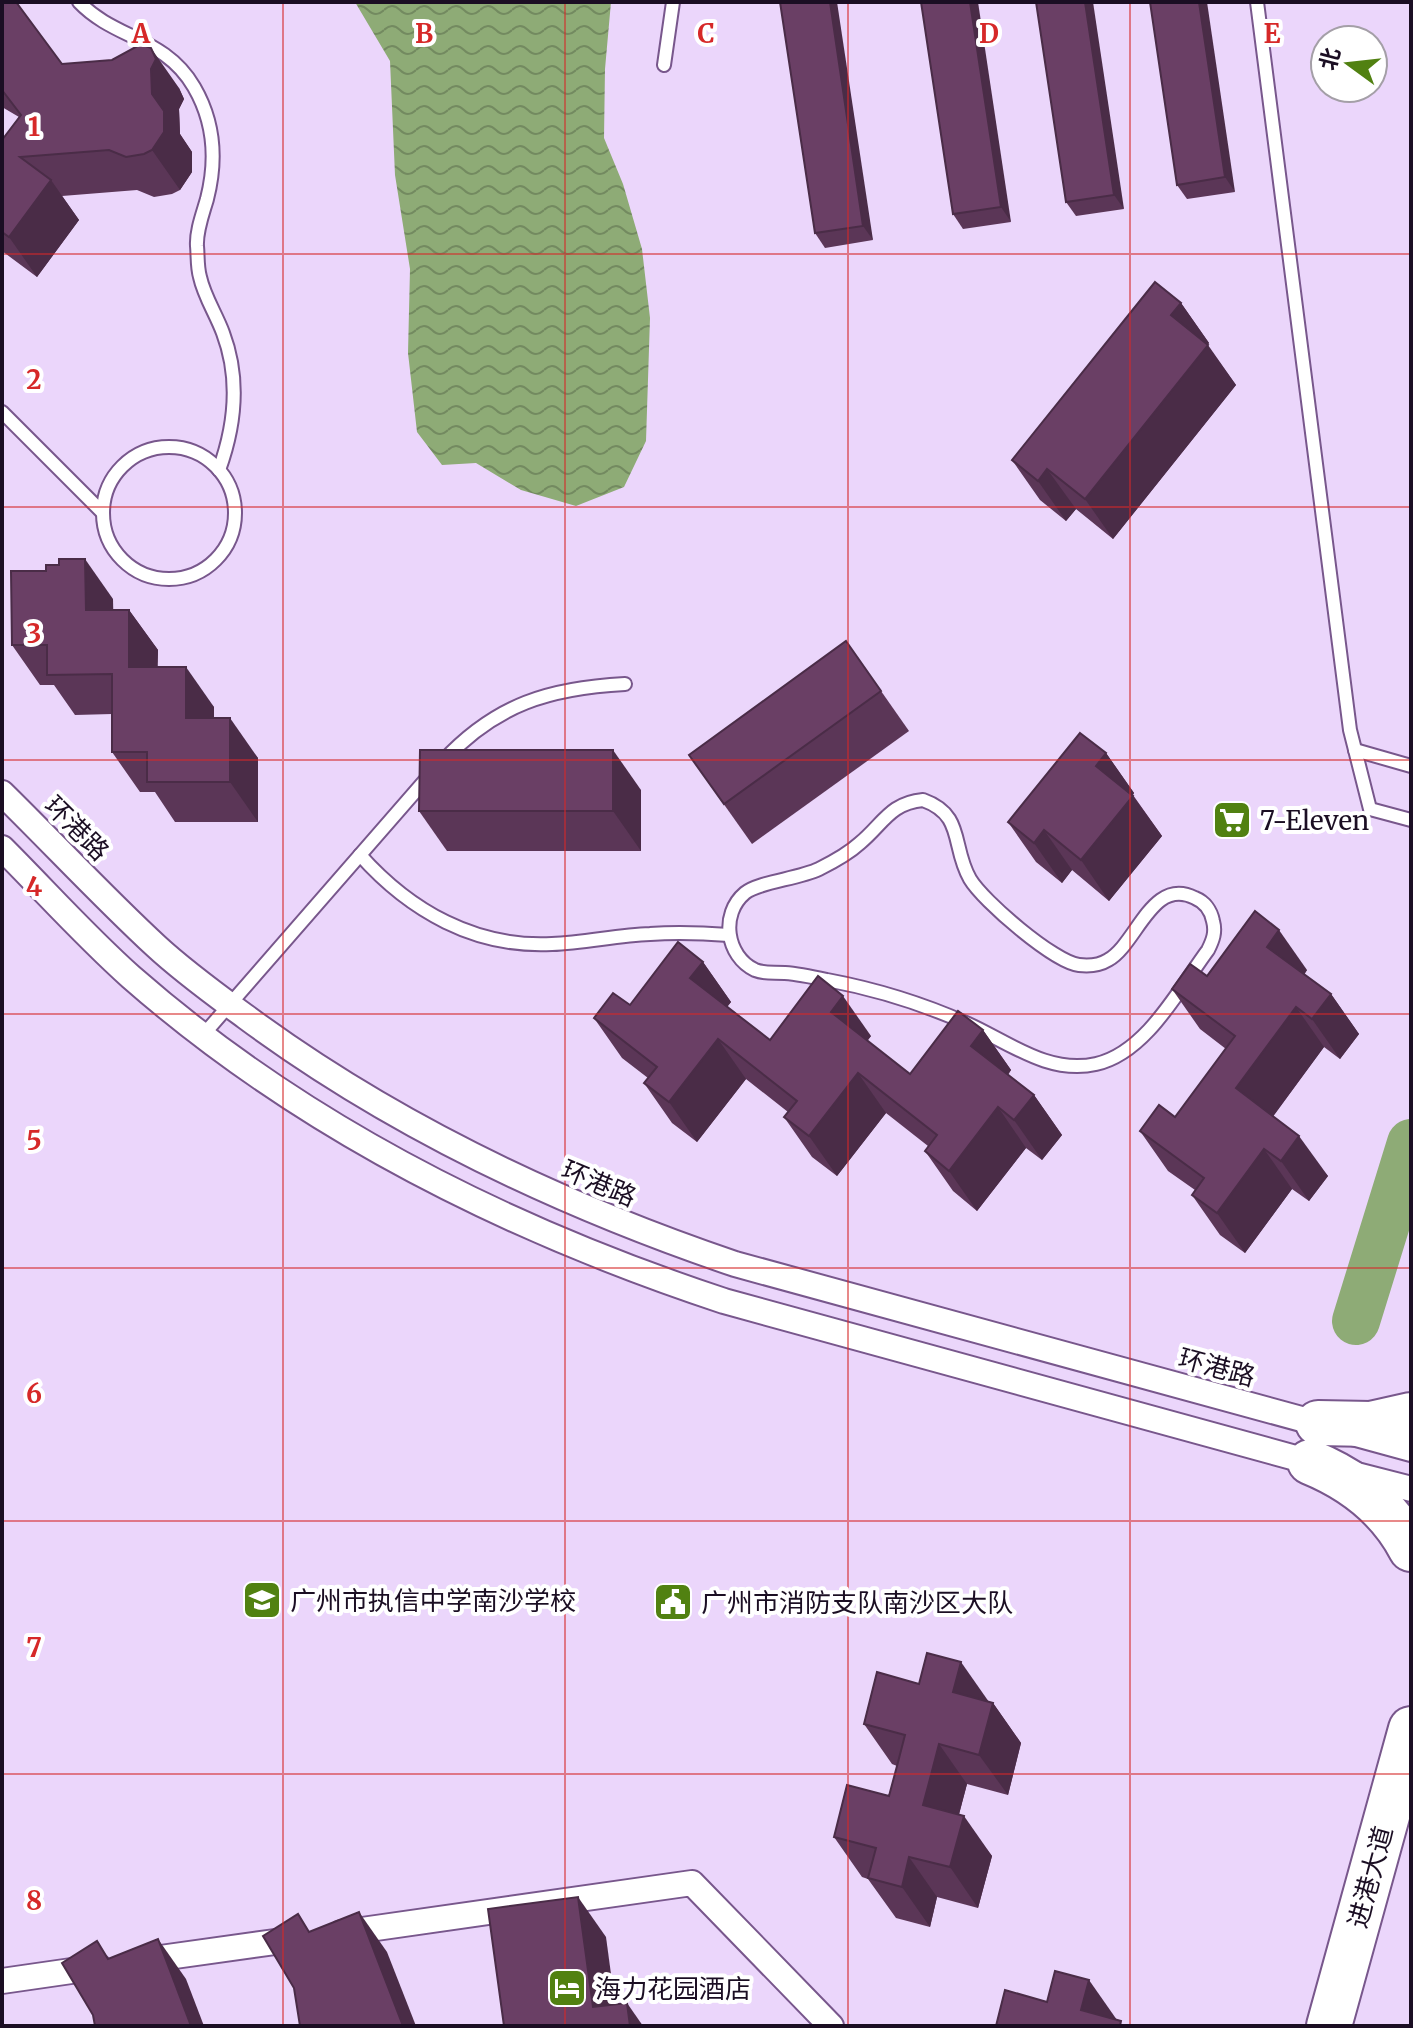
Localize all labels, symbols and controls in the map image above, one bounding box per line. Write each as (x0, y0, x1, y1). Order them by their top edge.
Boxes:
text: A (131, 17, 151, 50)
text: B (415, 17, 433, 50)
text: C (697, 17, 715, 50)
text: D (979, 17, 999, 50)
text: E (1264, 17, 1281, 50)
north arrow (1309, 24, 1389, 104)
text: 北 (1313, 45, 1346, 73)
text: 1 (28, 110, 40, 143)
text: 2 (26, 363, 42, 396)
text: 3 (27, 617, 41, 650)
street label: 环港路 (38, 789, 116, 867)
supermarket icon: 7-Eleven (1211, 799, 1253, 841)
place label: 7-Eleven (1260, 804, 1369, 837)
text: 4 (26, 870, 43, 903)
text: 5 (26, 1124, 42, 1157)
street label: 环港路 (557, 1153, 641, 1213)
street label: 环港路 (1175, 1341, 1259, 1393)
text: 6 (26, 1377, 42, 1410)
school or university icon: 广州市执信中学南沙学校 (241, 1579, 283, 1621)
public building icon: 广州市消防支队南沙区大队 (652, 1581, 694, 1623)
place label: 广州市执信中学南沙学校 (290, 1584, 576, 1617)
place label: 广州市消防支队南沙区大队 (701, 1586, 1013, 1619)
text: 7 (26, 1631, 42, 1664)
street label: 进港大道 (1341, 1822, 1399, 1932)
text: 8 (26, 1884, 42, 1917)
hotel icon: 海力花园酒店 (546, 1967, 588, 2009)
place label: 海力花园酒店 (595, 1972, 751, 2005)

